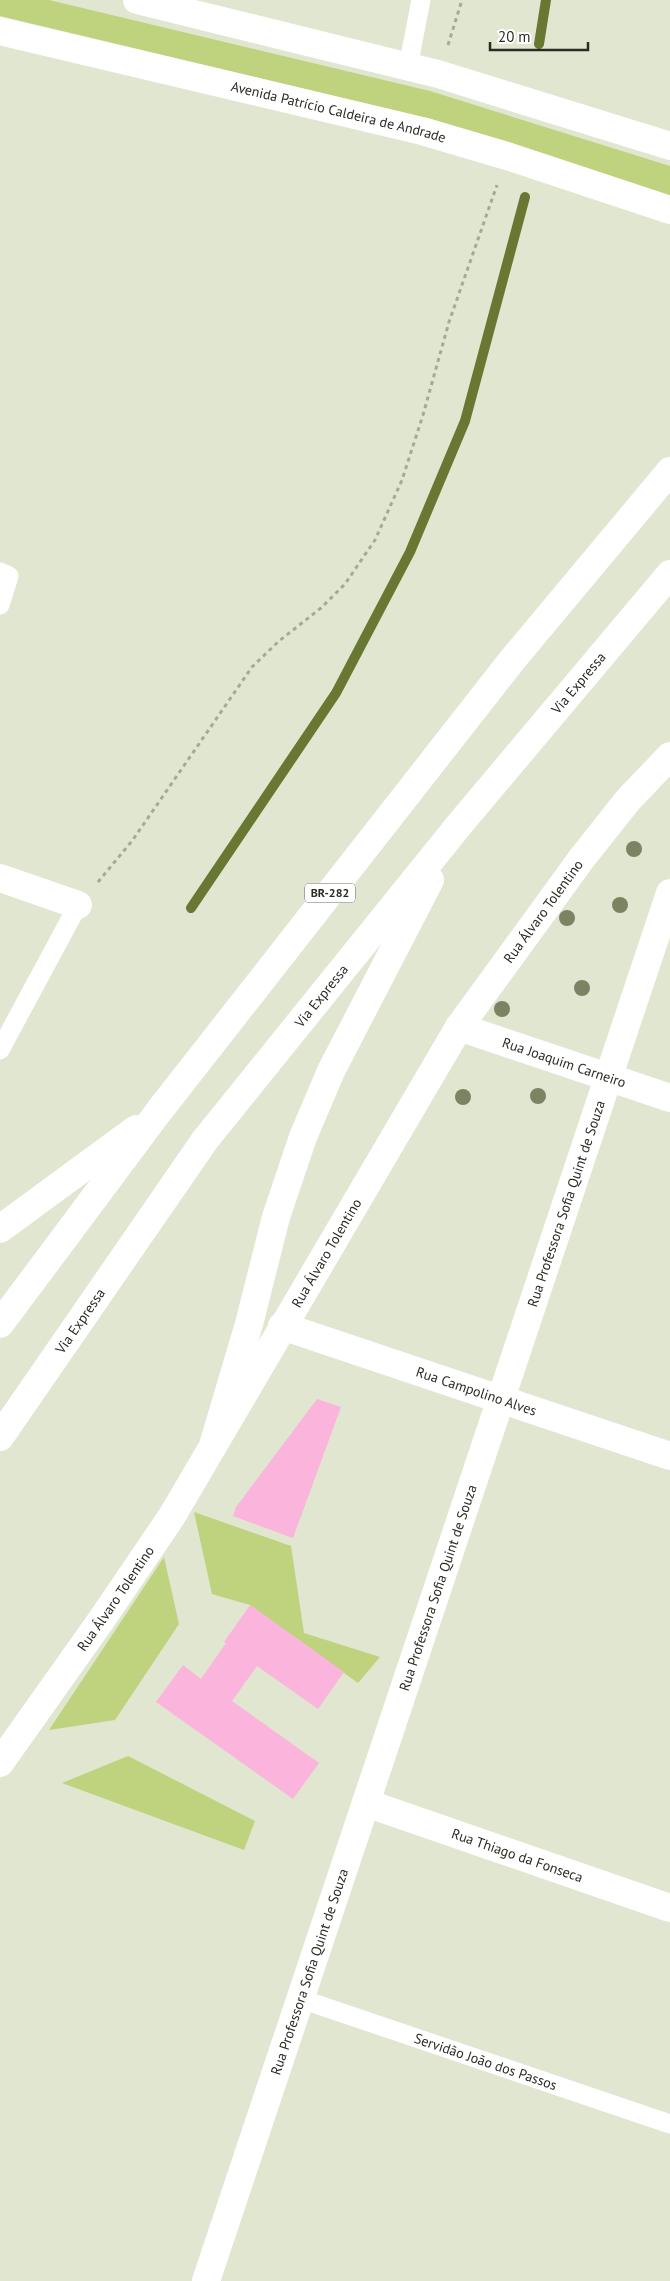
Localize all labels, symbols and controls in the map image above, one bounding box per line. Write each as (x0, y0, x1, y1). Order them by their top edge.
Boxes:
scale bar (490, 20, 588, 52)
text: 20 m (498, 27, 531, 46)
street label: Avenida Patrício Caldeira de Andrade (229, 77, 448, 147)
street label: Via Expressa (547, 648, 610, 718)
street label: Rua Álvaro Tolentino (499, 856, 587, 967)
road number: BR-282 (305, 884, 355, 902)
street label: Via Expressa (290, 961, 352, 1032)
street label: Rua Joaquim Carneiro (500, 1033, 628, 1092)
street label: Rua Professora Sofia Quint de Souza (523, 1098, 609, 1309)
street label: Rua Álvaro Tolentino (287, 1195, 365, 1311)
street label: Via Expressa (51, 1285, 109, 1358)
street label: Rua Campolino Alves (414, 1363, 539, 1420)
street label: Rua Professora Sofia Quint de Souza (395, 1482, 481, 1693)
street label: Rua Álvaro Tolentino (73, 1542, 158, 1655)
street label: Rua Thiago da Fonseca (449, 1824, 585, 1886)
street label: Rua Professora Sofia Quint de Souza (266, 1866, 352, 2077)
street label: Servidão João dos Passos (412, 2029, 560, 2094)

